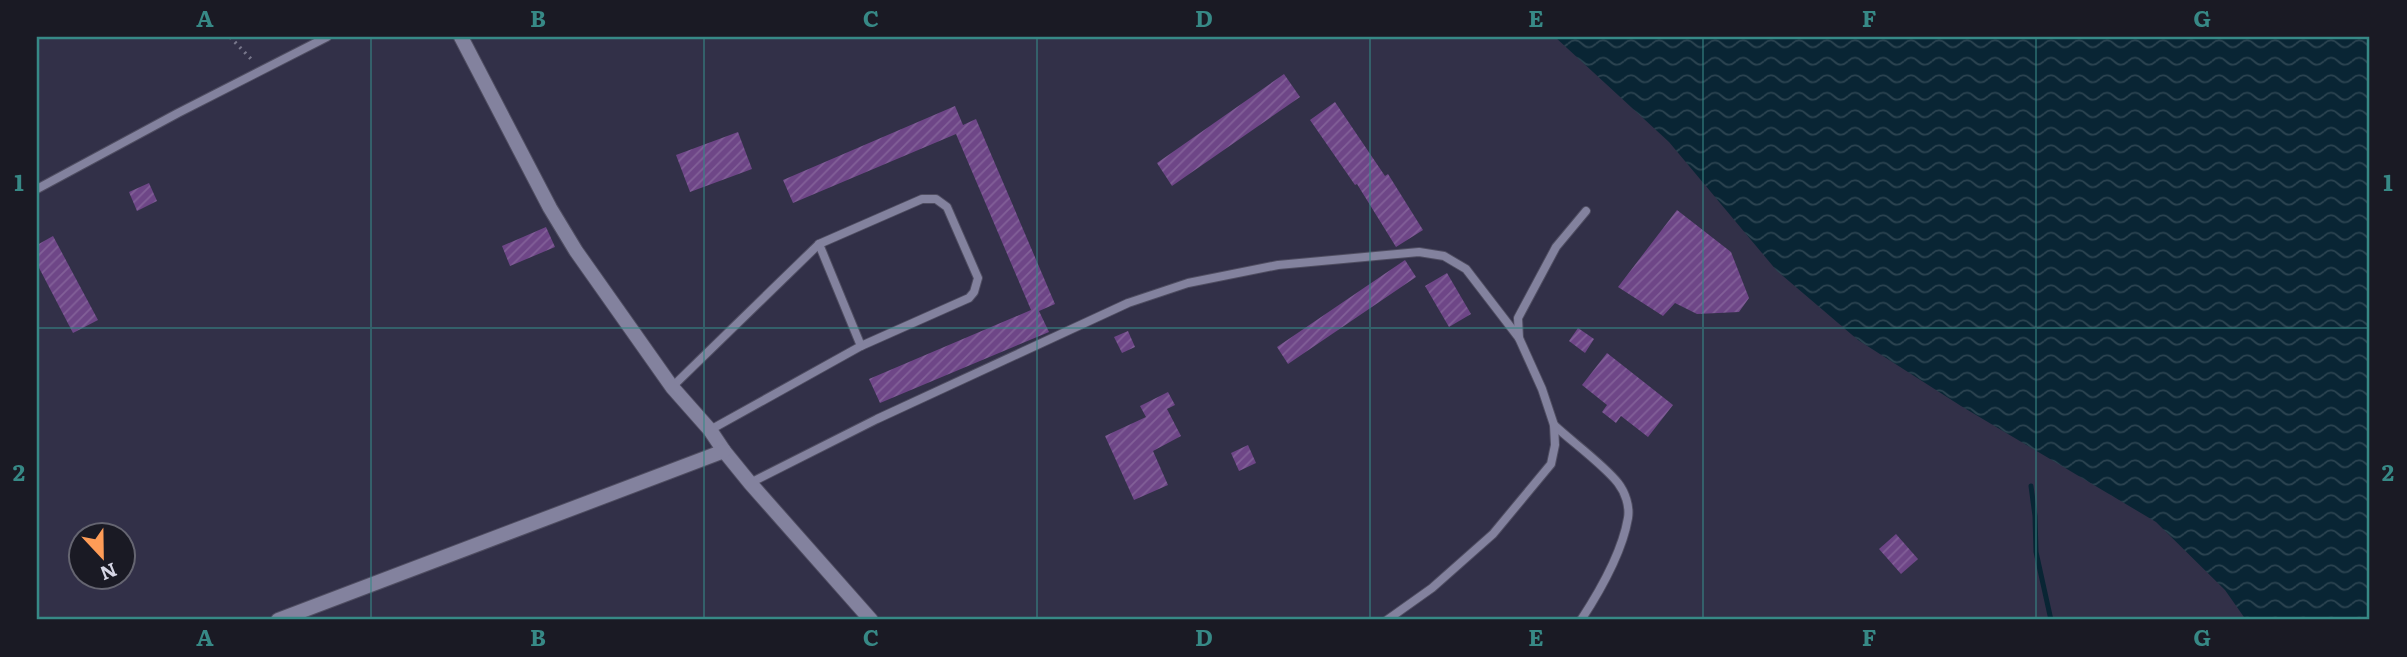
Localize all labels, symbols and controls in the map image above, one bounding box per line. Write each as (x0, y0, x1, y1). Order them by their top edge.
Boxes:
text: A (196, 0, 214, 34)
text: B (530, 0, 546, 34)
text: C (863, 0, 879, 34)
text: D (1195, 0, 1213, 34)
text: E (1528, 0, 1544, 34)
text: F (1862, 0, 1877, 34)
text: G (2193, 0, 2211, 34)
text: 1 (14, 164, 24, 198)
text: 1 (2383, 164, 2393, 198)
text: 2 (13, 454, 25, 488)
text: 2 (2382, 454, 2394, 488)
north arrow (66, 520, 136, 590)
text: N (96, 557, 121, 589)
text: A (196, 619, 214, 653)
text: B (530, 619, 546, 653)
text: C (863, 619, 879, 653)
text: D (1195, 619, 1213, 653)
text: E (1528, 619, 1544, 653)
text: F (1862, 619, 1877, 653)
text: G (2193, 619, 2211, 653)

